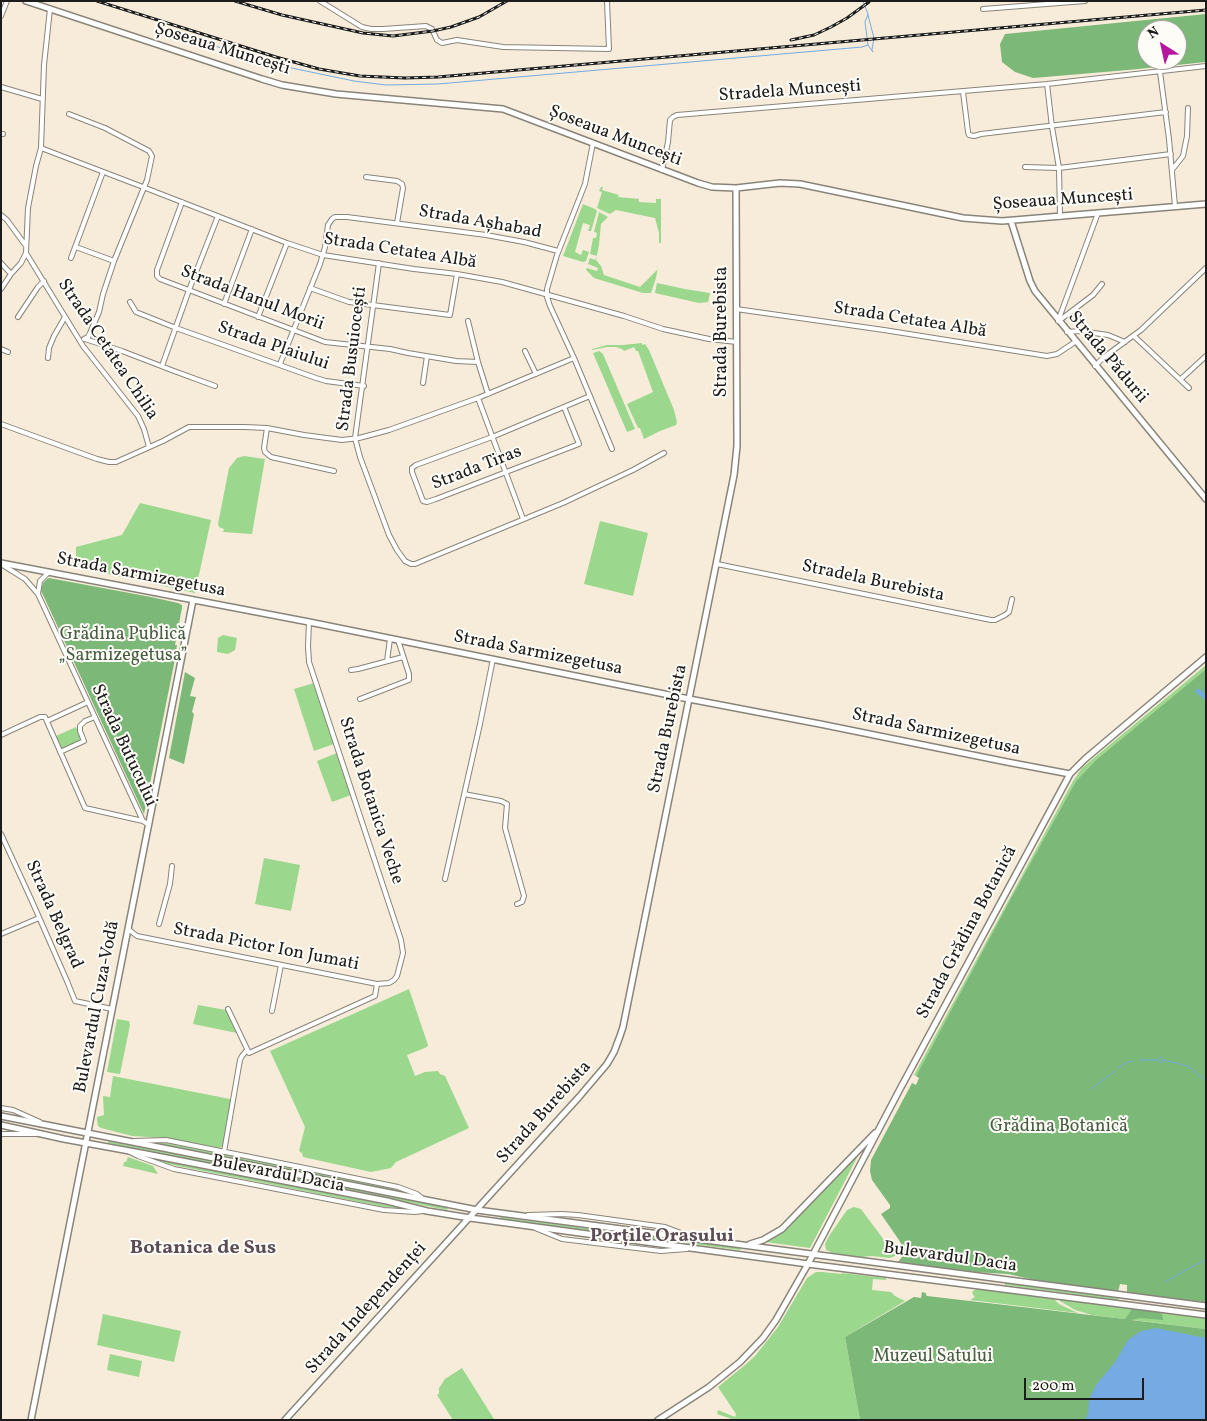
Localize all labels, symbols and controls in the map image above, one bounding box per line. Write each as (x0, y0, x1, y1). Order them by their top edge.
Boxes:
street label: Șoseaua Muncești (152, 19, 292, 81)
north arrow (1137, 20, 1187, 70)
text: N (1144, 22, 1163, 44)
street label: Stradela Muncești (718, 76, 862, 108)
street label: Șoseaua Muncești (545, 102, 685, 172)
street label: Șoseaua Muncești (992, 185, 1134, 217)
street label: Strada Așhabad (417, 202, 543, 244)
street label: Strada Cetatea Albă (322, 229, 478, 275)
street label: Strada Hanul Morii (177, 262, 327, 336)
street label: Strada Burebista (712, 266, 734, 398)
street label: Strada Cetatea Chilia (52, 275, 162, 425)
street label: Strada Busuiocești (333, 285, 373, 433)
street label: Strada Cetatea Albă (832, 298, 988, 344)
street label: Strada Pădurii (1062, 308, 1152, 408)
street label: Strada Plaiului (214, 318, 332, 376)
street label: Strada Tiras (429, 442, 525, 496)
street label: Strada Sarmizegetusa (55, 549, 227, 603)
street label: Stradela Burebista (800, 556, 946, 608)
park label: Grădina Publică „Sarmizegetusa” (59, 625, 187, 668)
street label: Strada Sarmizegetusa (452, 627, 624, 681)
street label: Strada Burebista (645, 663, 693, 795)
street label: Strada Butucului (85, 681, 161, 811)
street label: Strada Sarmizegetusa (850, 705, 1022, 761)
street label: Strada Botanica Veche (333, 715, 407, 887)
street label: Strada Grădina Botanică (913, 843, 1023, 1023)
street label: Strada Belgrad (19, 857, 87, 973)
street label: Bulevardul Cuza-Vodă (71, 919, 125, 1095)
street label: Strada Pictor Ion Jumati (171, 919, 361, 977)
street label: Strada Burebista (493, 1057, 597, 1169)
park label: Grădina Botanică (990, 1117, 1128, 1139)
street label: Bulevardul Dacia (210, 1152, 346, 1198)
district label: Porțile Orașului (590, 1227, 734, 1249)
district label: Botanica de Sus (130, 1237, 276, 1261)
street label: Strada Independenței (302, 1238, 432, 1380)
street label: Bulevardul Dacia (882, 1238, 1018, 1278)
park label: Muzeul Satului (873, 1347, 993, 1369)
scale bar (1027, 1368, 1147, 1400)
text: 200 m (1032, 1376, 1075, 1397)

